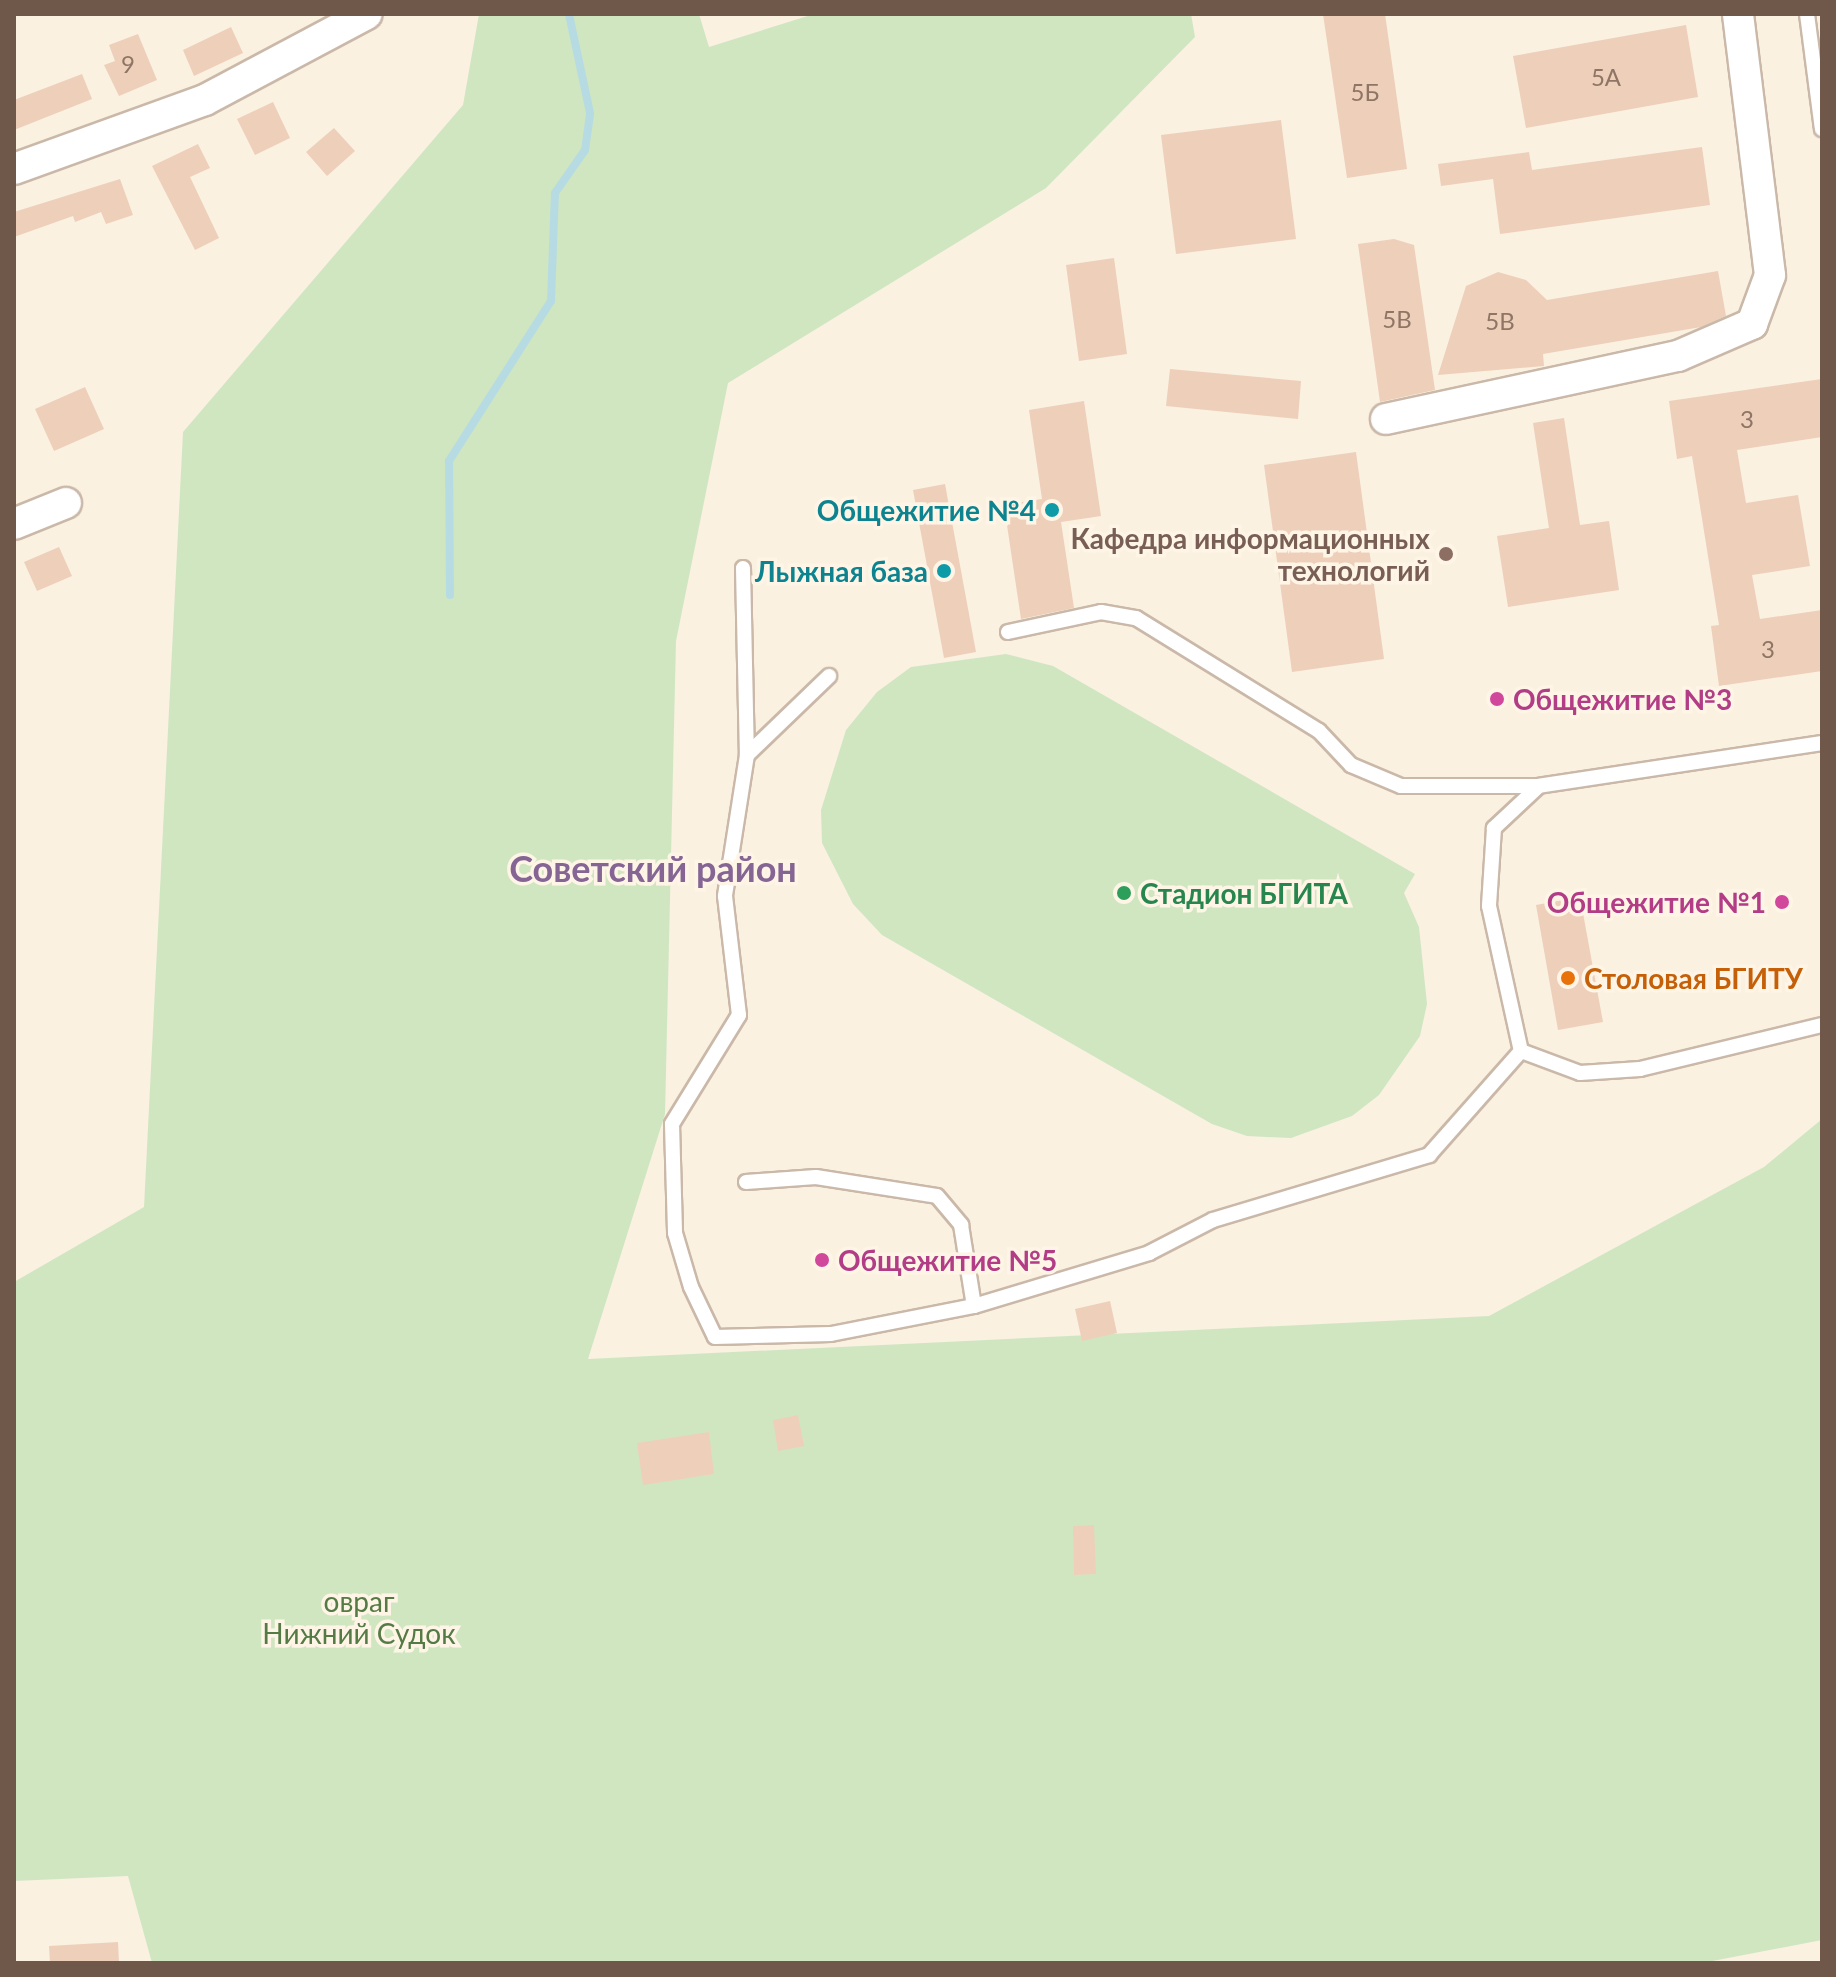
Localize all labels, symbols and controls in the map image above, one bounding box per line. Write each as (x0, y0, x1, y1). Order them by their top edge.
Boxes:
house number: 9 (121, 50, 135, 78)
house number: 5А (1591, 63, 1621, 91)
house number: 5Б (1351, 78, 1379, 106)
house number: 5В (1382, 305, 1412, 333)
house number: 5В (1485, 307, 1515, 335)
house number: 3 (1740, 405, 1754, 433)
place label: Общежитие №4 (817, 493, 1036, 527)
marker: Общежитие №4 (1043, 501, 1061, 519)
place label: Кафедра информационных технологий (1071, 521, 1430, 587)
marker: Кафедра информационных технологий (1437, 545, 1455, 563)
place label: Лыжная база (755, 554, 928, 588)
marker: Лыжная база (935, 562, 953, 580)
house number: 3 (1761, 635, 1775, 663)
place label: Общежитие №3 (1513, 682, 1732, 716)
marker: Общежитие №3 (1488, 690, 1506, 708)
district label: Советский район (509, 847, 797, 891)
place label: Стадион БГИТА (1140, 876, 1348, 910)
marker: Стадион БГИТА (1115, 884, 1133, 902)
place label: Общежитие №1 (1547, 885, 1766, 919)
marker: Общежитие №1 (1773, 893, 1791, 911)
place label: Столовая БГИТУ (1584, 961, 1803, 995)
marker: Столовая БГИТУ (1559, 969, 1577, 987)
place label: Общежитие №5 (838, 1243, 1057, 1277)
marker: Общежитие №5 (813, 1251, 831, 1269)
park label: овраг Нижний Судок (262, 1584, 456, 1650)

